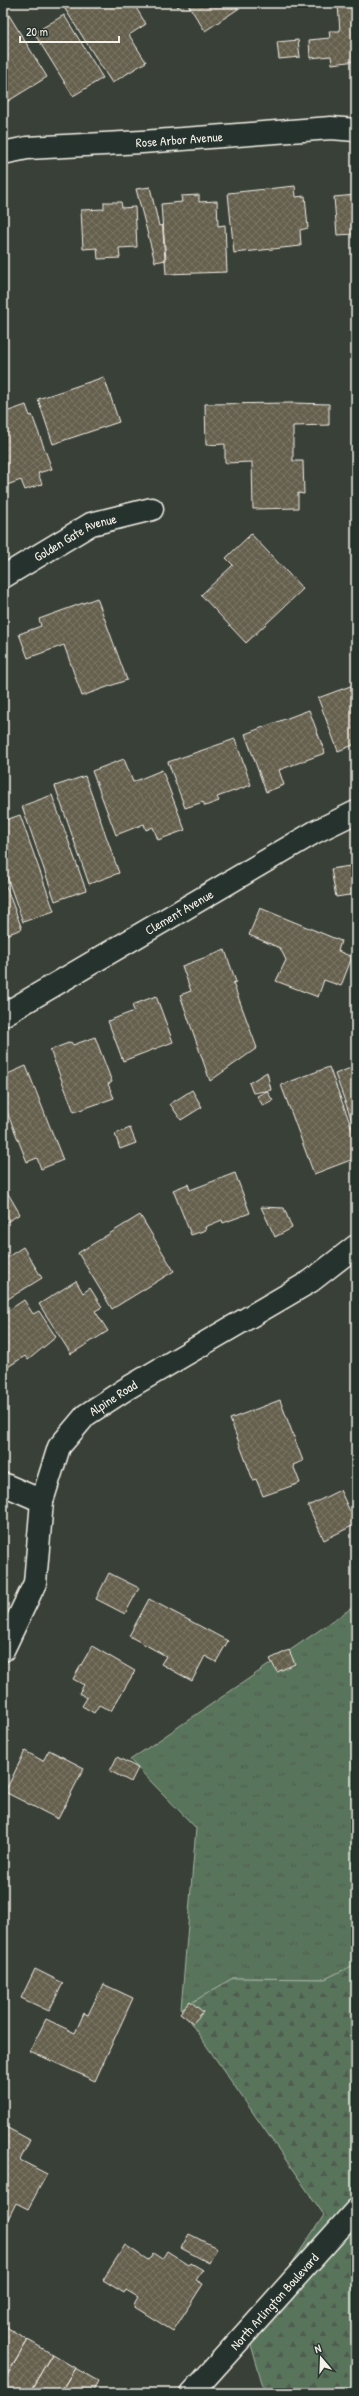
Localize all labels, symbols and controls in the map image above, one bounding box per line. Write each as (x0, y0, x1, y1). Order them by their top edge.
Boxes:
scale bar (20, 18, 119, 44)
text: 20 m (26, 23, 48, 40)
street label: Rose Arbor Avenue (135, 127, 223, 151)
street label: Golden Gate Avenue (30, 509, 118, 565)
street label: Clement Avenue (142, 885, 216, 939)
street label: Alpine Road (85, 1376, 140, 1420)
street label: North Arlington Boulevard (227, 2251, 321, 2353)
north arrow (301, 2338, 341, 2378)

